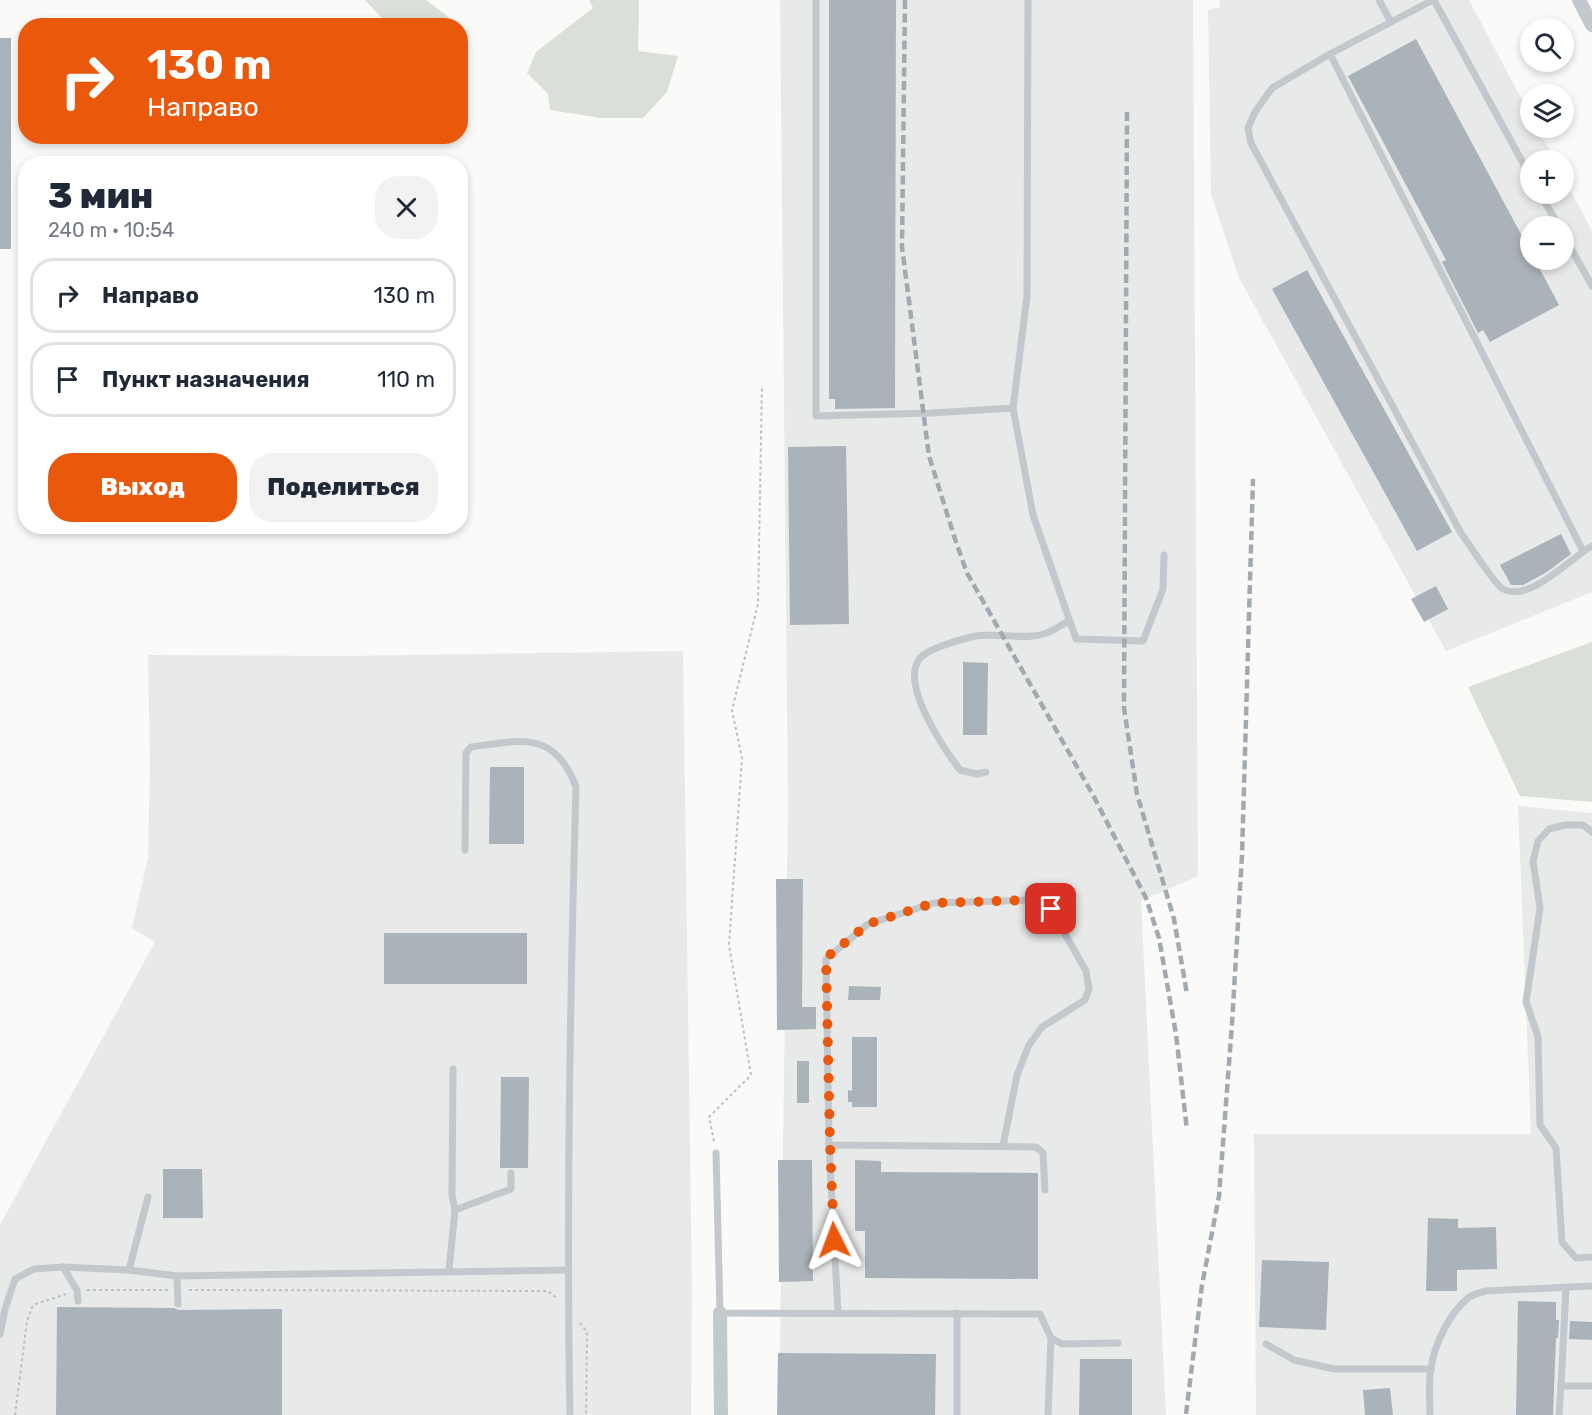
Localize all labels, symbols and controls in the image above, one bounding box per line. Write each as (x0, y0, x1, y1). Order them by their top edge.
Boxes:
map controls (1520, 18, 1574, 270)
button: search (1520, 18, 1574, 72)
text: 130 m (147, 40, 272, 90)
icon: right (48, 42, 126, 120)
button: layers (1520, 84, 1574, 138)
text: Направо (147, 91, 259, 123)
button: + (1520, 150, 1574, 204)
text: 3 мин (48, 174, 153, 217)
button: close (375, 176, 438, 239)
button: − (1520, 216, 1574, 270)
text: 240 m · 10:54 (48, 218, 174, 242)
icon: right (51, 279, 84, 312)
text: Направо (102, 282, 199, 309)
text: 130 m (373, 282, 435, 309)
icon: arrive (51, 363, 84, 396)
text: Пункт назначения (102, 366, 310, 393)
text: 110 m (377, 366, 435, 393)
button: Выход (48, 453, 237, 522)
button: Поделиться (249, 453, 438, 522)
pin (1025, 883, 1076, 934)
icon: arrive (1034, 892, 1067, 925)
position arrow (802, 1208, 866, 1272)

